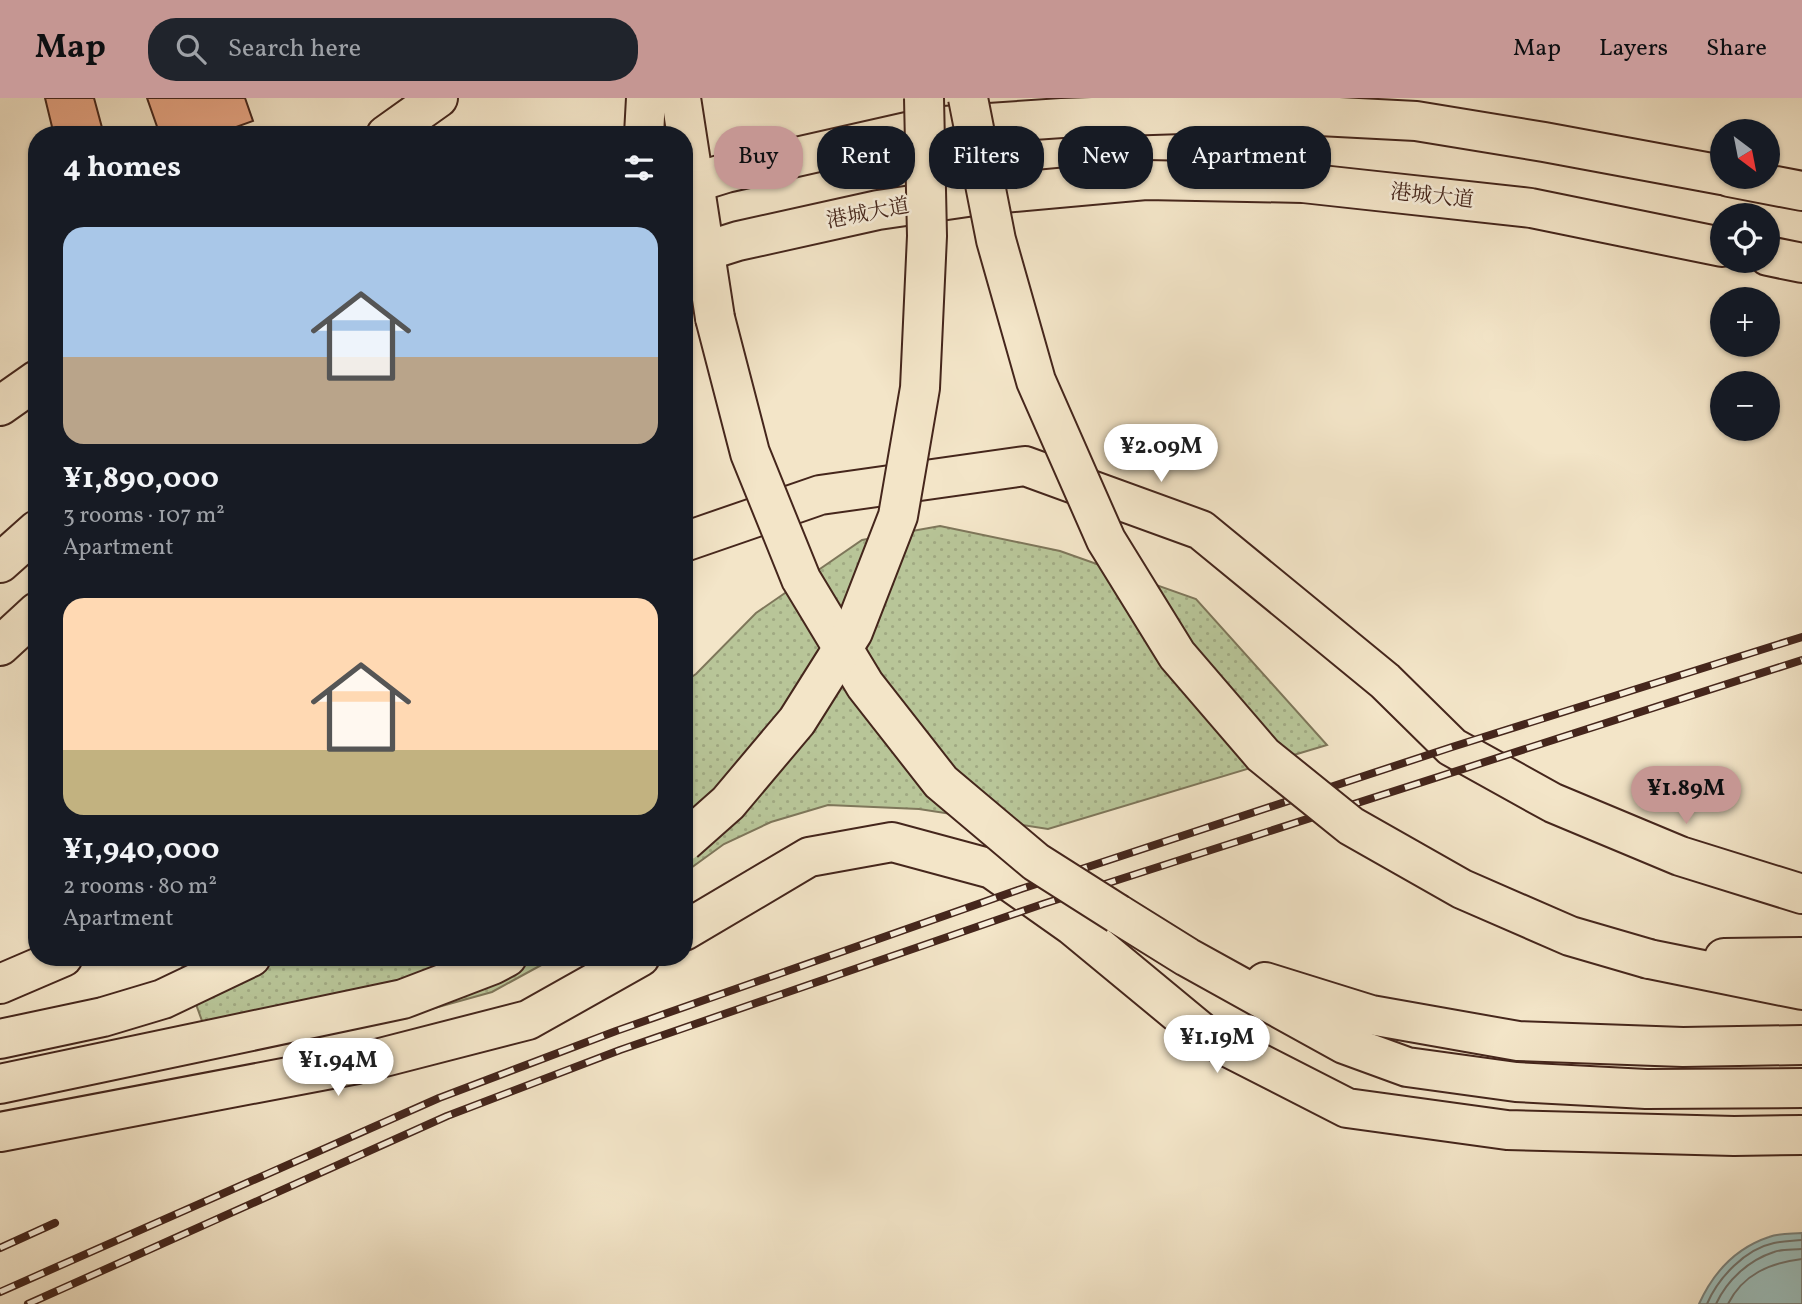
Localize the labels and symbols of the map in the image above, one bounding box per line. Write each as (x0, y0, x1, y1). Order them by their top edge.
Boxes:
north arrow (1710, 119, 1780, 189)
street label: 港城大道 (1389, 178, 1475, 216)
street label: 港城大道 (824, 192, 912, 236)
pin: ¥2.09M (1104, 424, 1218, 484)
pin: ¥1.89M (1629, 766, 1743, 826)
pin: ¥1.19M (1160, 1016, 1274, 1075)
pin: ¥1.94M (281, 1038, 395, 1098)

